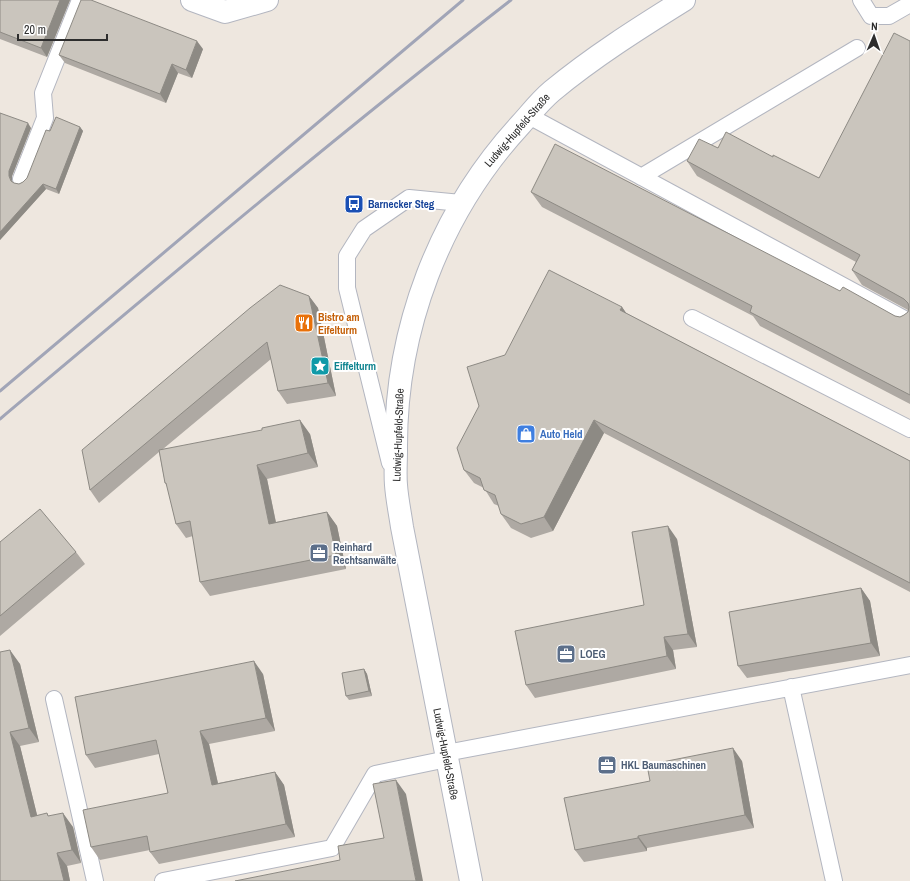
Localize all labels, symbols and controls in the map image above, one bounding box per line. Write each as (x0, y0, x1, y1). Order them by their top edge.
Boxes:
scale bar (18, 16, 107, 42)
north arrow (854, 16, 894, 56)
text: N (871, 19, 878, 33)
text: 20 m (24, 22, 46, 38)
street label: Ludwig-Hupfeld-Straße (481, 90, 553, 170)
bus stop icon: Barnecker Steg (343, 193, 365, 215)
place label: Barnecker Steg (368, 197, 435, 211)
place label: Bistro am Eifelturm (318, 310, 360, 337)
restaurant icon: Bistro am Eifelturm (293, 312, 315, 334)
place icon: Eiffelturm (309, 355, 331, 377)
place label: Eiffelturm (334, 359, 376, 373)
street label: Ludwig-Hupfeld-Straße (389, 388, 407, 482)
shop icon: Auto Held (515, 423, 537, 445)
place label: Auto Held (540, 427, 583, 441)
place label: Reinhard Rechtsanwälte (333, 540, 396, 567)
office icon: Reinhard Rechtsanwälte (308, 542, 330, 564)
office icon: LOEG (555, 643, 577, 665)
place label: LOEG (580, 647, 606, 661)
street label: Ludwig-Hupfeld-Straße (430, 707, 462, 801)
office icon: HKL Baumaschinen (596, 754, 618, 776)
place label: HKL Baumaschinen (621, 758, 706, 772)

